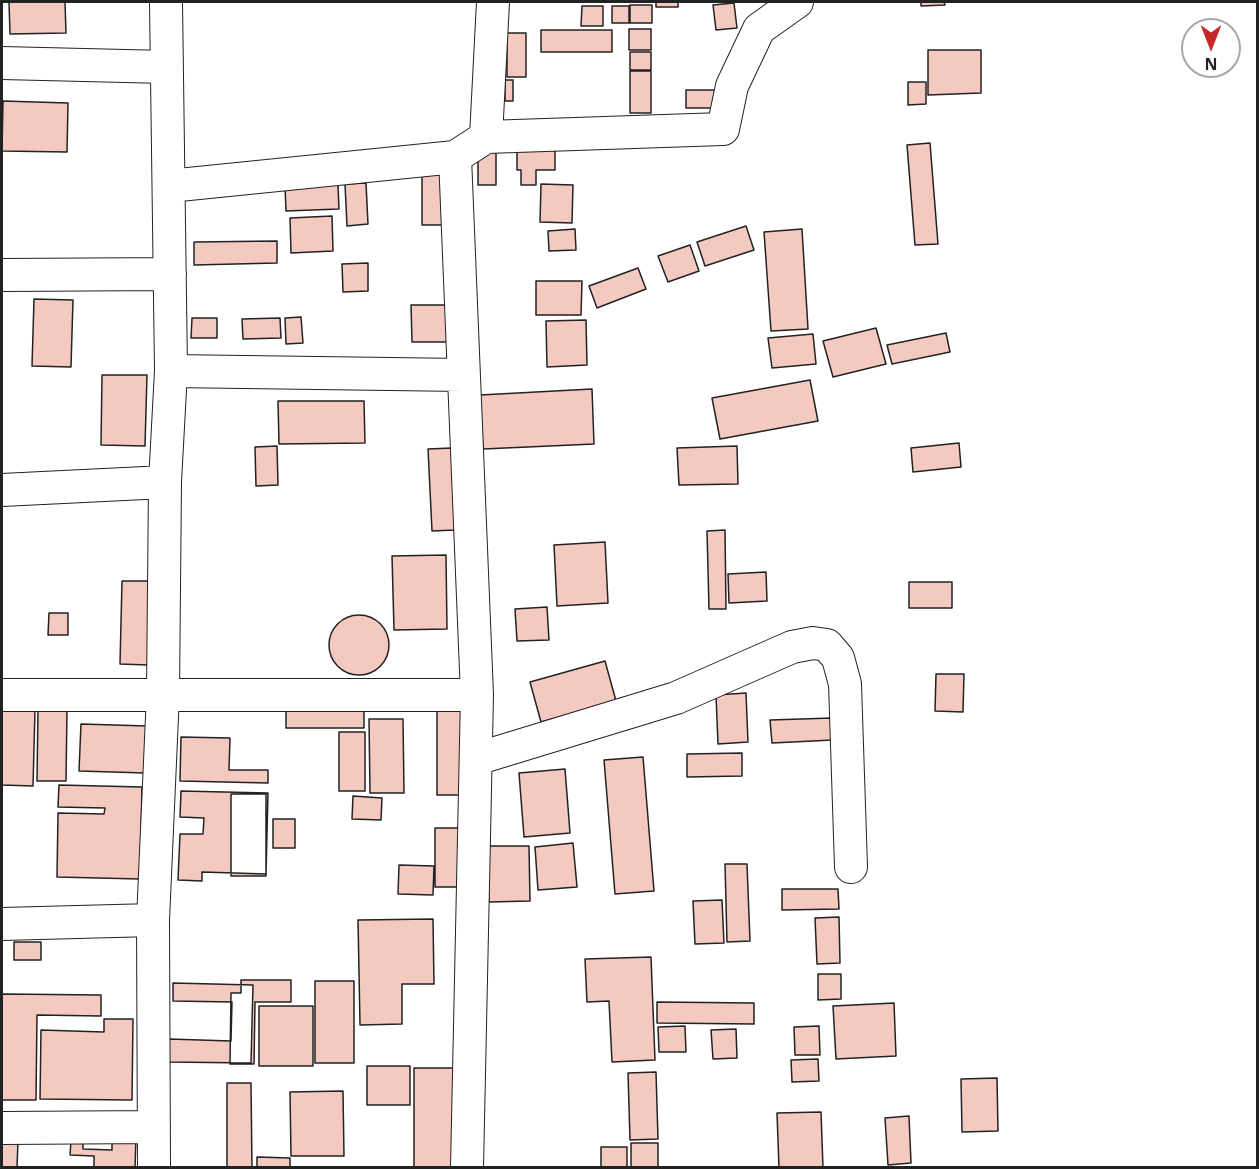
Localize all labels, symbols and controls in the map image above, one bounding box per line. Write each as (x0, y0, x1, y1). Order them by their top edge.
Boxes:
north arrow (1181, 18, 1241, 78)
text: N (1205, 53, 1218, 75)

